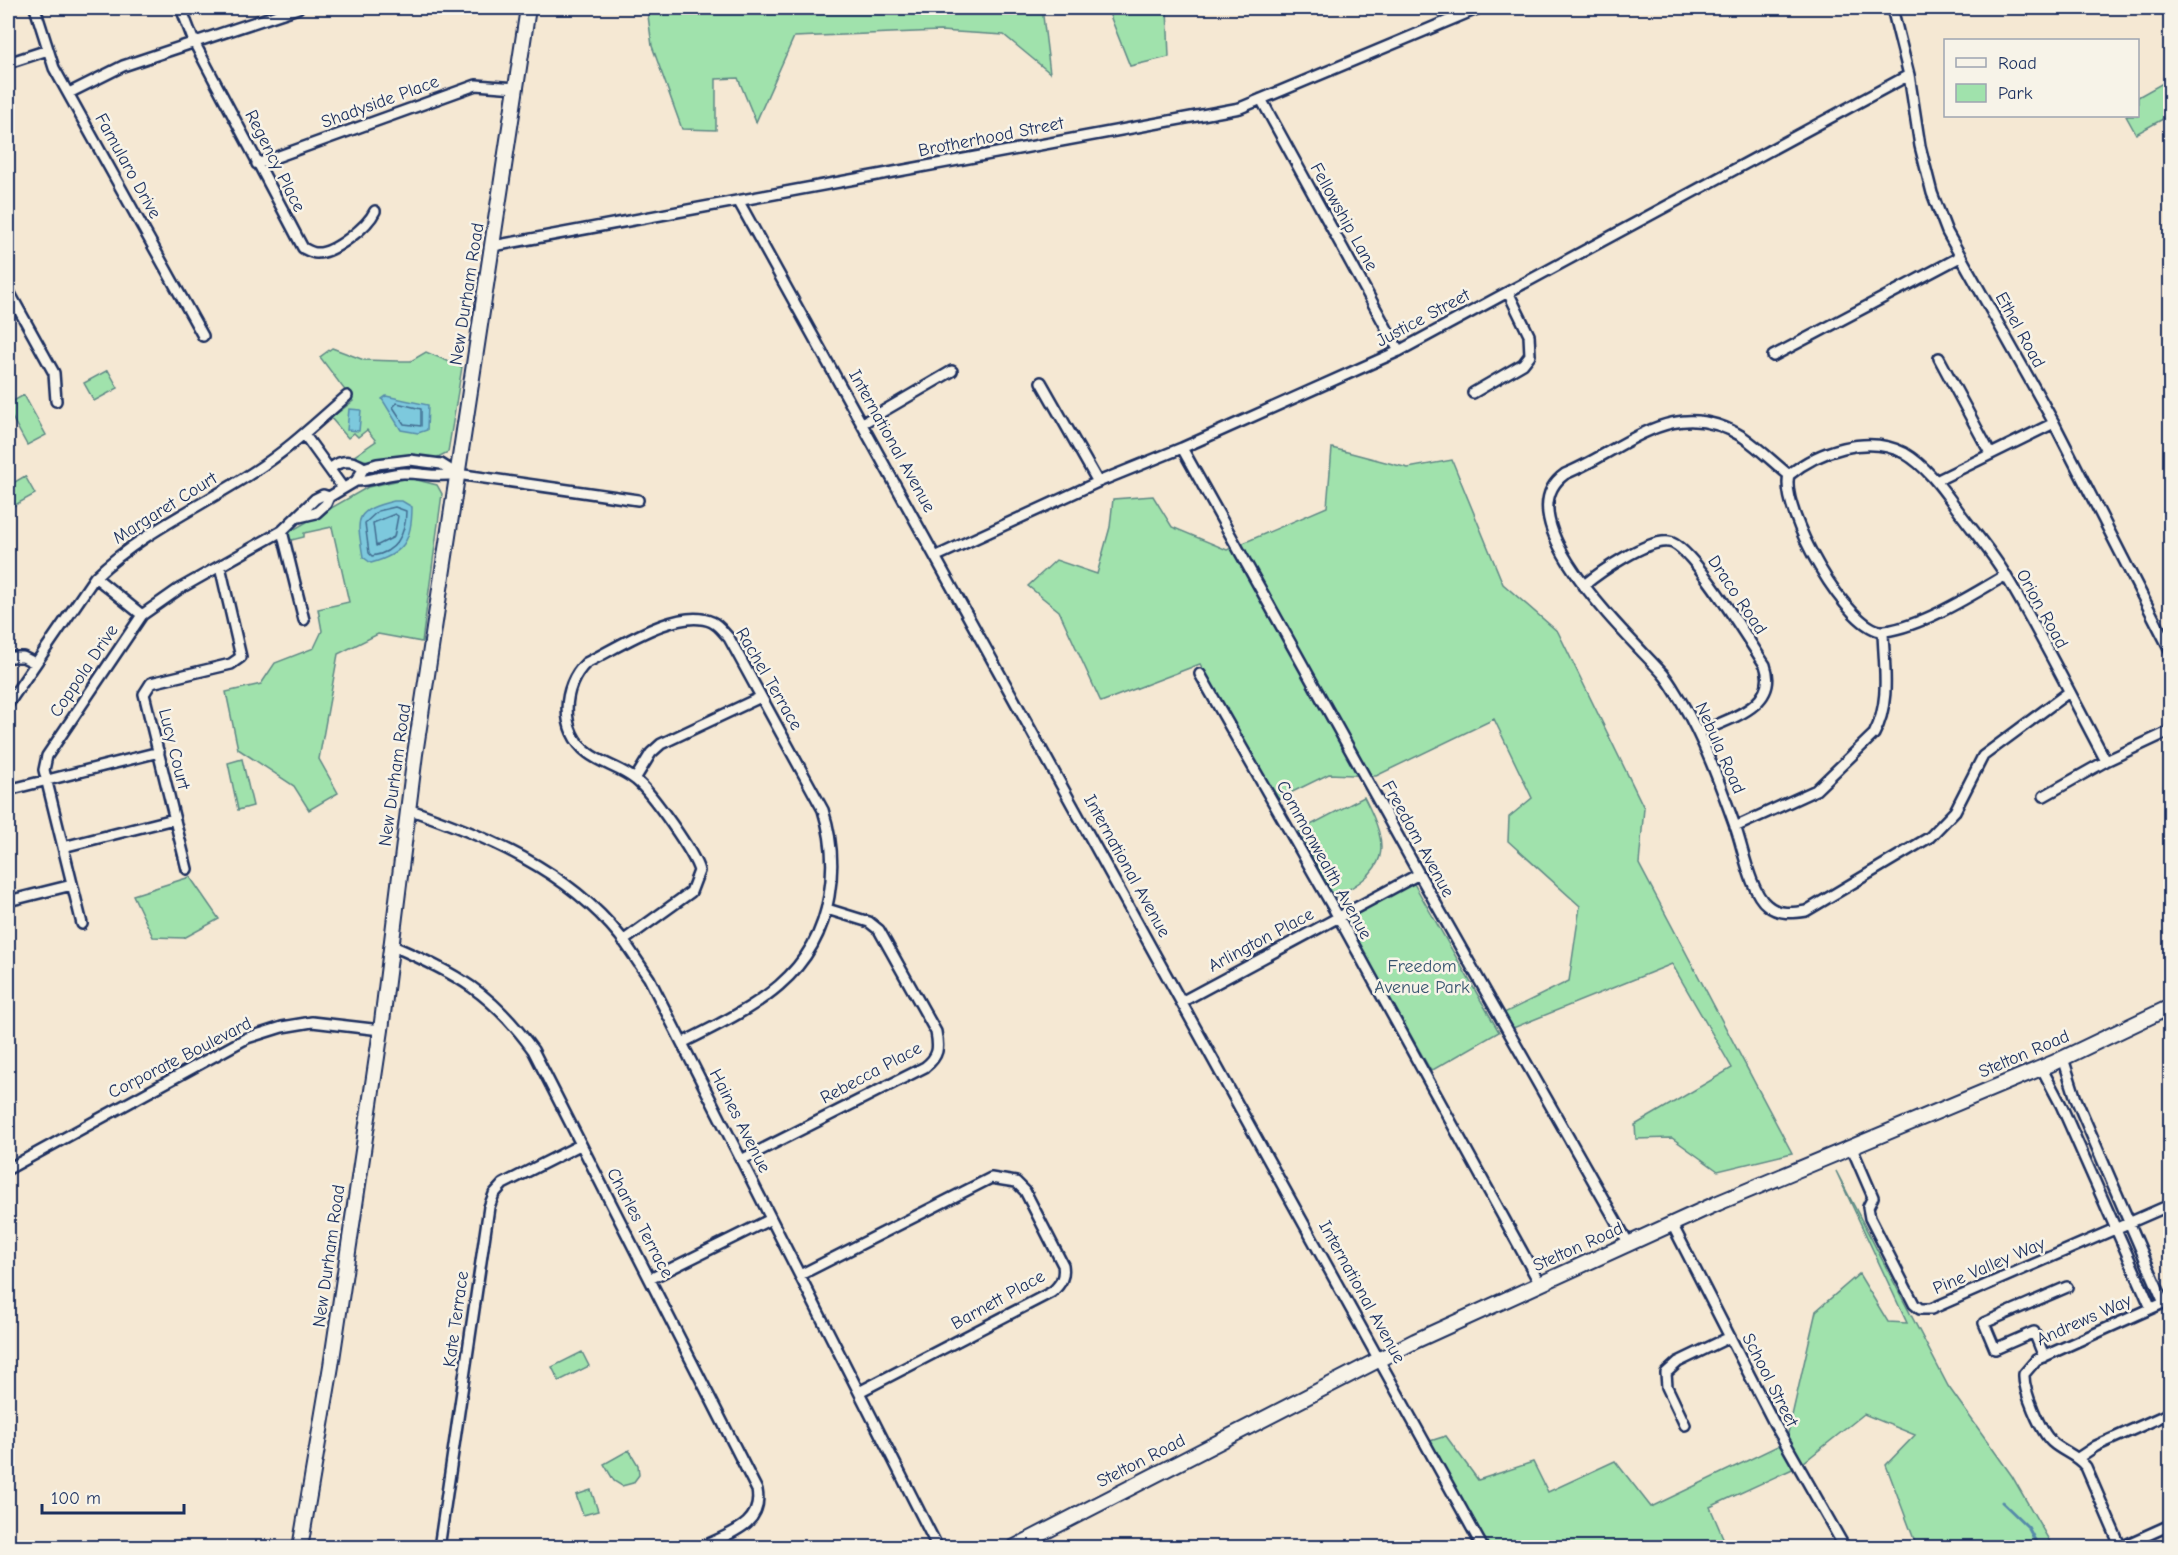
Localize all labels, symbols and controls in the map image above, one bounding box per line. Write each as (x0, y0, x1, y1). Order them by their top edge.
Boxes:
legend (1944, 39, 2139, 117)
text: Road (1998, 53, 2037, 74)
street label: Shadyside Place (318, 71, 442, 133)
text: Park (1998, 83, 2033, 104)
street label: Regency Place (240, 106, 310, 216)
street label: Famularo Drive (90, 110, 166, 222)
street label: Brotherhood Street (917, 112, 1066, 161)
street label: Fellowship Lane (1306, 159, 1382, 275)
street label: New Durham Road (445, 221, 489, 367)
street label: Justice Street (1373, 284, 1474, 351)
street label: Ethel Road (1991, 288, 2049, 372)
street label: International Avenue (844, 366, 940, 516)
street label: Margaret Court (109, 467, 222, 548)
street label: Draco Road (1703, 552, 1771, 638)
street label: Orion Road (2012, 566, 2072, 652)
street label: Coppola Drive (45, 621, 123, 721)
street label: Rachel Terrace (731, 624, 807, 734)
street label: Nebula Road (1691, 699, 1749, 797)
street label: New Durham Road (375, 702, 415, 848)
street label: Lucy Court (154, 706, 194, 793)
street label: Commonwealth Avenue (1272, 777, 1376, 943)
street label: Freedom Avenue (1377, 777, 1459, 901)
street label: International Avenue (1079, 791, 1175, 941)
street label: Arlington Place (1205, 903, 1317, 977)
park label: Freedom Avenue Park (1374, 956, 1470, 998)
street label: Corporate Boulevard (105, 1013, 255, 1103)
street label: Stelton Road (1975, 1025, 2073, 1083)
street label: Rebecca Place (817, 1037, 925, 1109)
street label: Haines Avenue (705, 1066, 775, 1176)
street label: Charles Terrace (602, 1164, 678, 1282)
street label: New Durham Road (309, 1183, 349, 1329)
street label: International Avenue (1314, 1217, 1410, 1367)
street label: Stelton Road (1530, 1218, 1626, 1276)
street label: Pine Valley Way (1930, 1233, 2049, 1299)
street label: Barnett Place (947, 1266, 1049, 1334)
street label: Kate Terrace (439, 1270, 473, 1368)
street label: Andrews Way (2033, 1289, 2136, 1350)
street label: School Street (1737, 1330, 1803, 1431)
street label: Stelton Road (1093, 1430, 1189, 1492)
scale bar (42, 1477, 184, 1515)
text: 100 m (51, 1488, 101, 1509)

